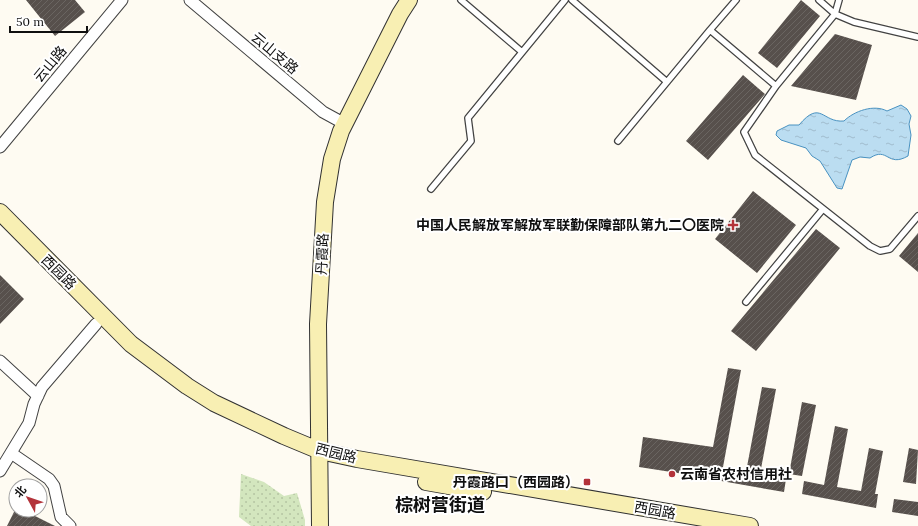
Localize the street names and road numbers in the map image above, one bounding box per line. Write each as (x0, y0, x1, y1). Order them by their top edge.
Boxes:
street label: 云山支路 (248, 28, 302, 78)
street label: 云山路 (30, 42, 70, 86)
street label: 丹霞路 (312, 233, 332, 275)
street label: 西园路 (38, 251, 80, 293)
street label: 西园路 (313, 439, 359, 467)
street label: 西园路 (633, 497, 677, 523)

